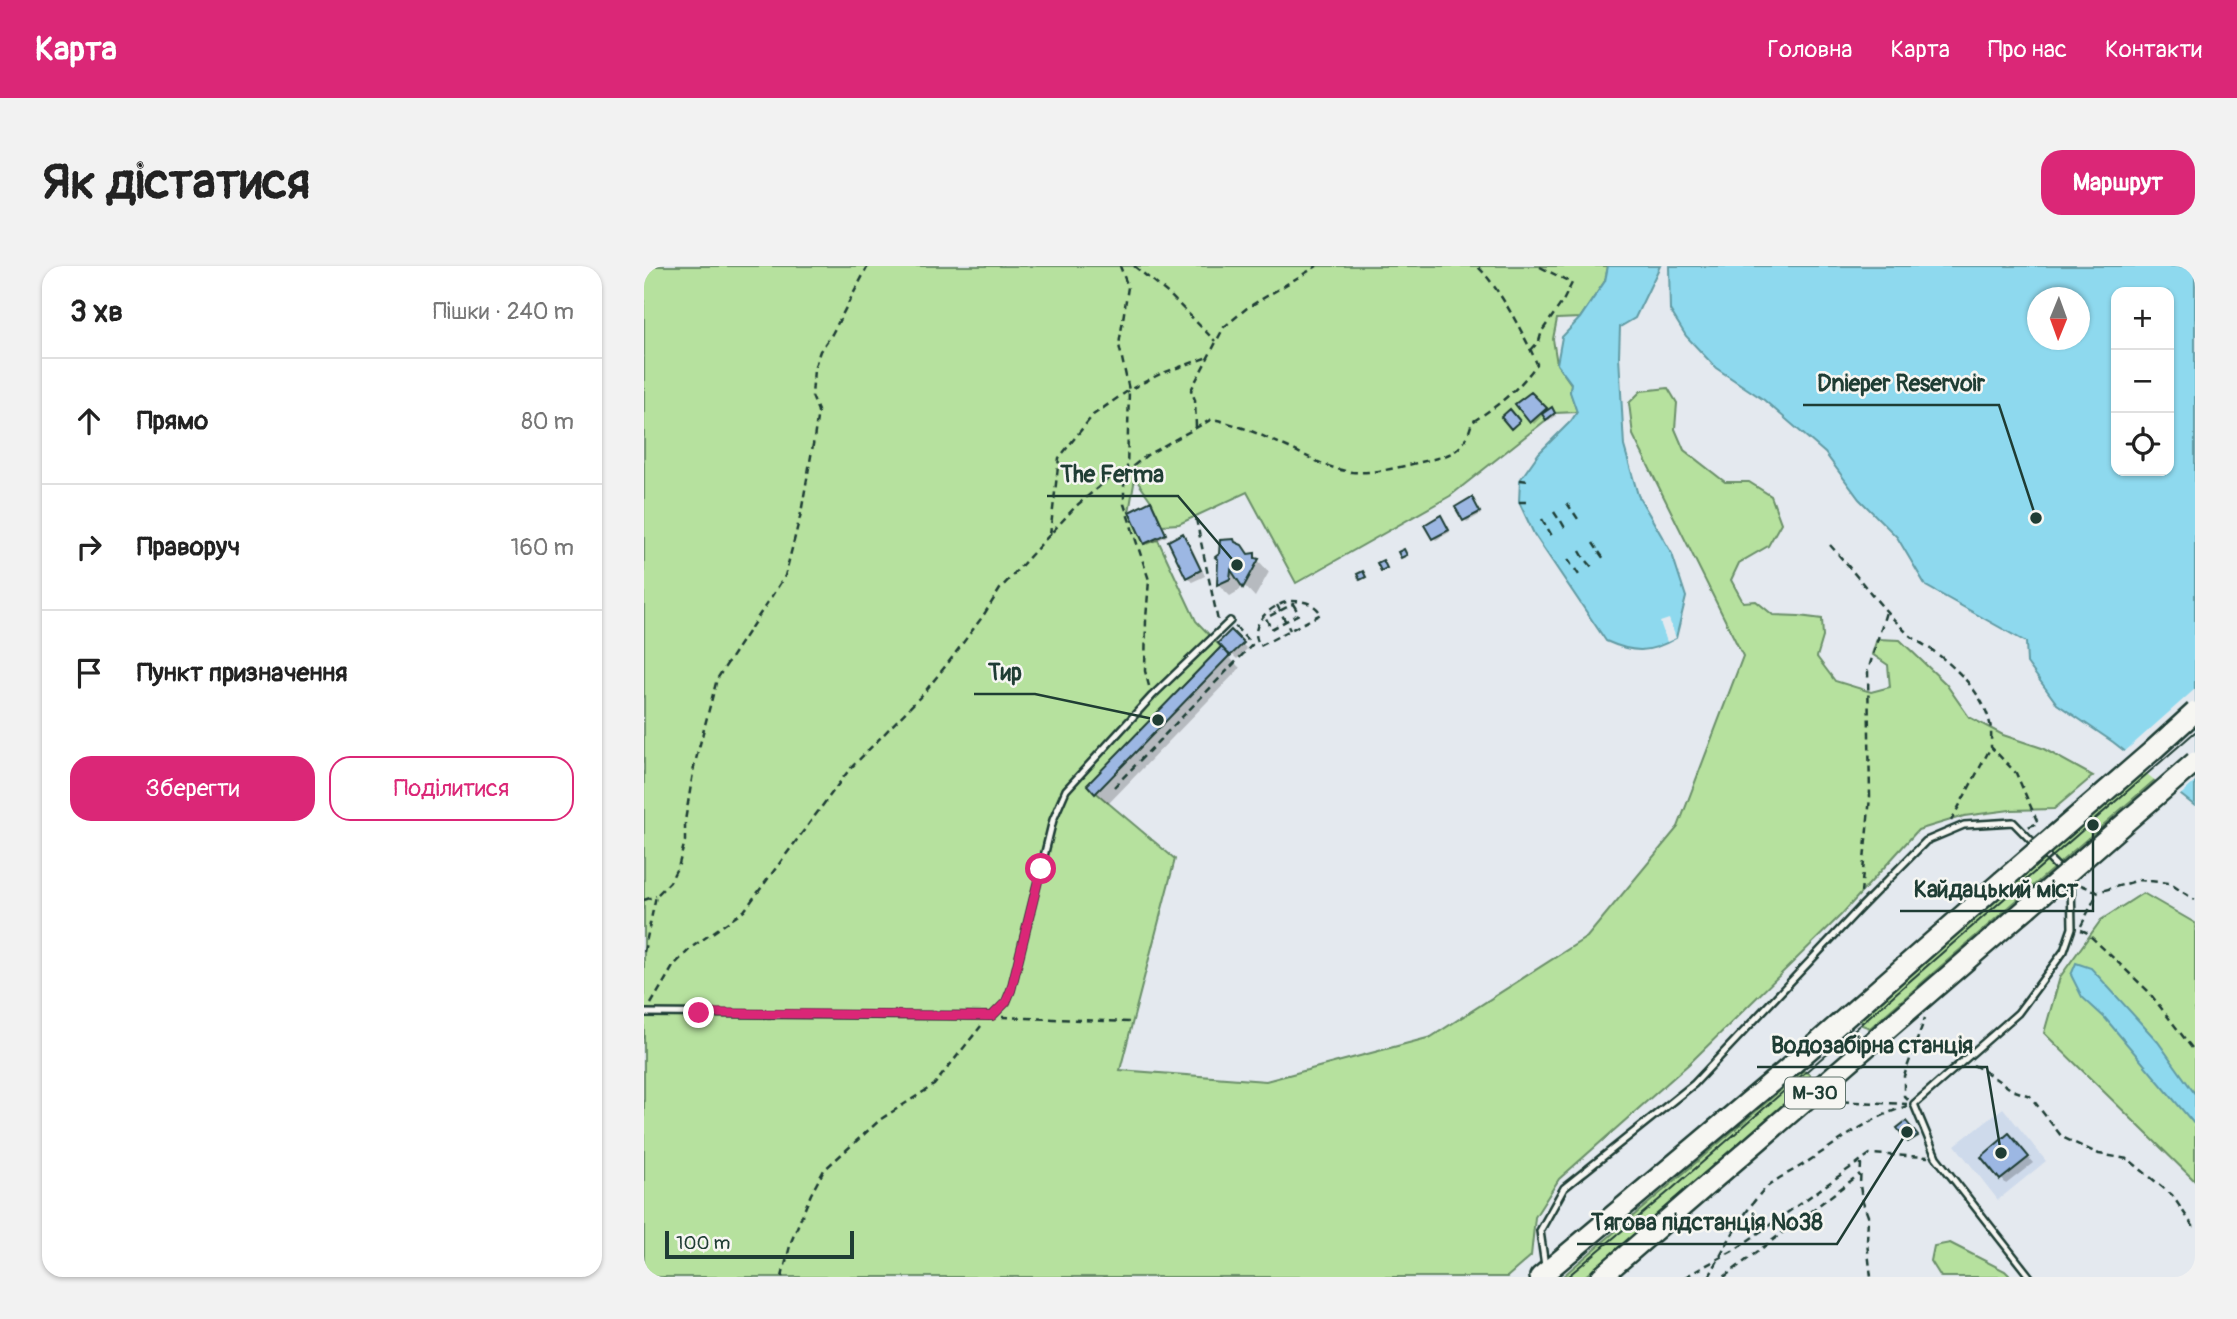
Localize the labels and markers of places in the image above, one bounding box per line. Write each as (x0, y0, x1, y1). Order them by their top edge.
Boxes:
callout: Dnieper Reservoir (1803, 361, 1999, 405)
callout: The Ferma (1047, 452, 1178, 496)
callout: Тир (974, 650, 1035, 694)
callout: Кайдацький міст (1900, 867, 2093, 911)
callout: Водозабірна станція (1757, 1023, 1987, 1067)
callout: Тягова пiдстанцiя №38 (1577, 1200, 1837, 1244)

